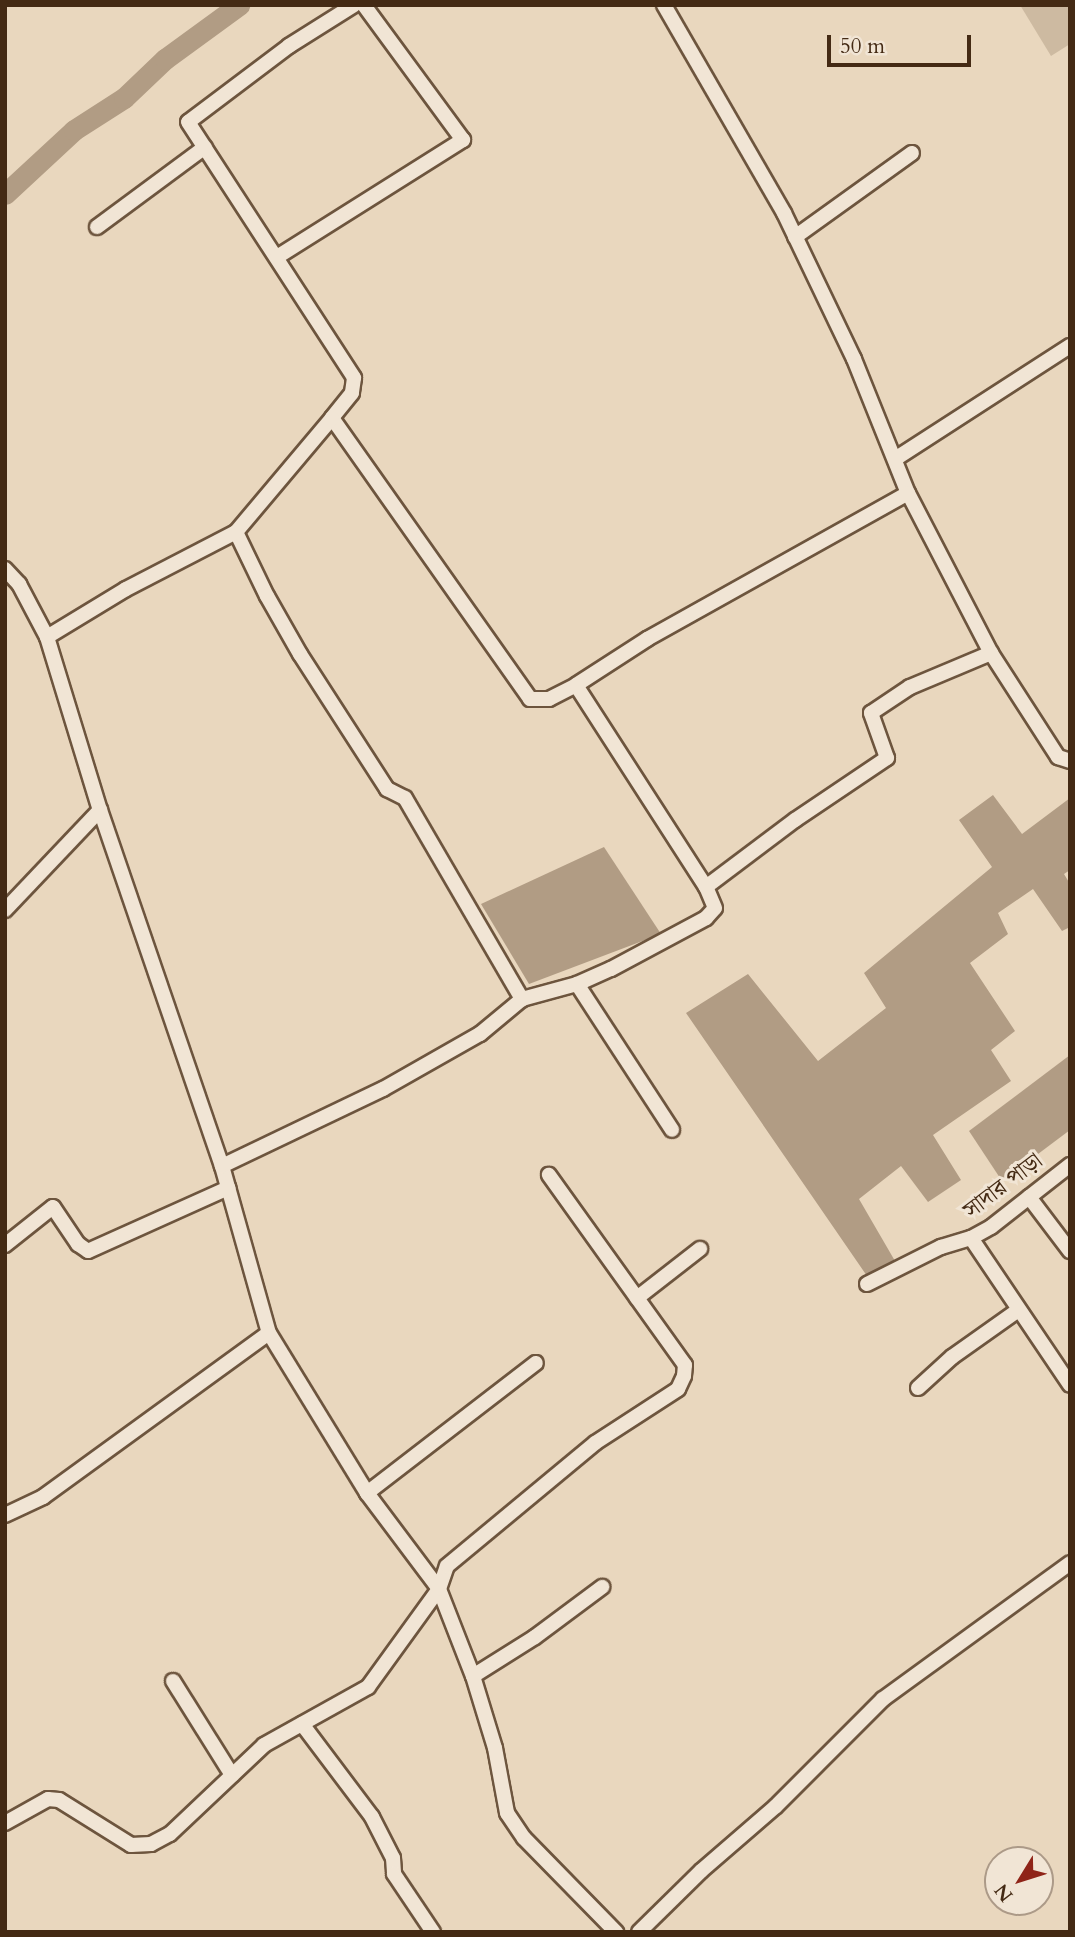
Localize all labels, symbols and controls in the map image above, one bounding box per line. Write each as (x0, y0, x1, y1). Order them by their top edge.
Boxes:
scale bar (830, 21, 974, 65)
text: 50 m (840, 32, 885, 61)
street label: সাদার পাড়া (958, 1147, 1048, 1225)
north arrow (984, 1846, 1054, 1916)
text: N (989, 1878, 1019, 1907)

